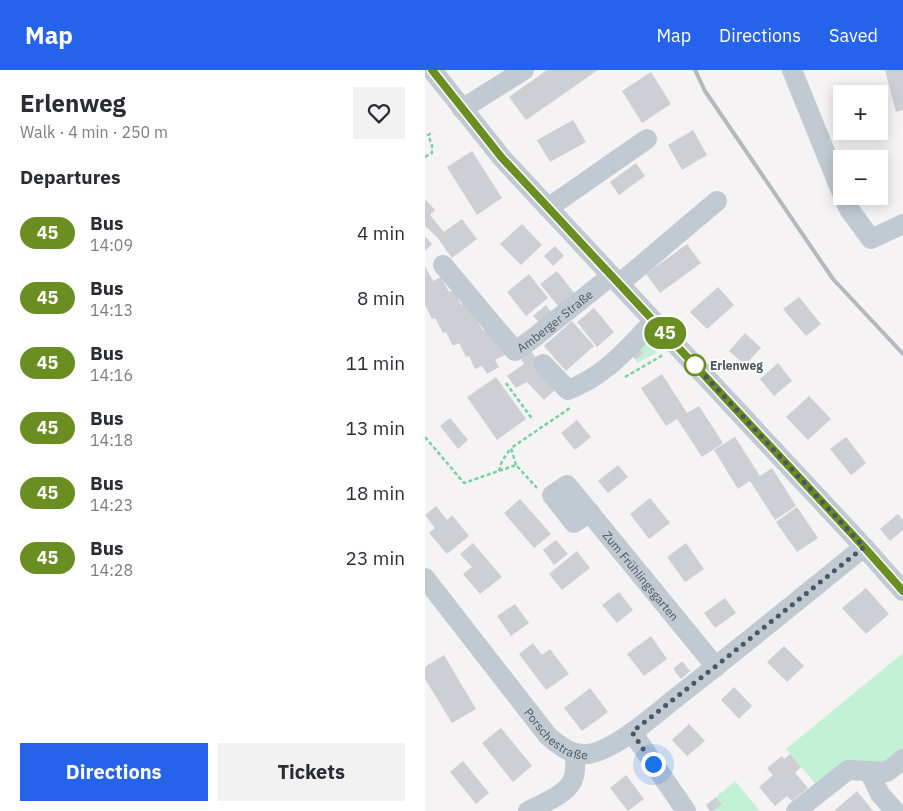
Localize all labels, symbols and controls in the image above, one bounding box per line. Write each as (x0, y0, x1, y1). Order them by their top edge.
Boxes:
text: Map (25, 19, 73, 51)
text: Map (656, 24, 691, 47)
text: Directions (719, 24, 801, 47)
text: Saved (829, 24, 878, 47)
map controls (833, 85, 888, 205)
button: + (833, 85, 888, 140)
text: Erlenweg (20, 87, 126, 119)
button: heart (353, 87, 405, 139)
text: Walk · 4 min · 250 m (20, 122, 168, 142)
button: − (833, 150, 888, 205)
text: Departures (20, 165, 120, 189)
text: Bus (90, 211, 124, 235)
text: 45 (37, 221, 58, 244)
text: 4 min (357, 221, 405, 245)
text: 14:09 (90, 235, 133, 255)
text: Bus (90, 276, 124, 300)
text: 45 (37, 286, 58, 309)
text: 8 min (357, 286, 405, 310)
street label: Amberger Straße (514, 286, 596, 355)
text: 14:13 (90, 300, 133, 320)
line badge: 45 (643, 317, 687, 349)
text: 45 (654, 321, 676, 344)
text: Bus (90, 341, 124, 365)
text: 45 (37, 351, 58, 374)
text: 11 min (346, 351, 405, 375)
marker: Erlenweg (684, 354, 706, 376)
place label: Erlenweg (710, 358, 763, 373)
text: 14:16 (90, 365, 133, 385)
text: Bus (90, 406, 124, 430)
text: 45 (37, 416, 58, 439)
text: 13 min (346, 416, 405, 440)
text: 14:18 (90, 430, 133, 450)
text: Bus (90, 471, 124, 495)
text: 45 (37, 481, 58, 504)
text: 18 min (346, 481, 405, 505)
text: 14:23 (90, 495, 133, 515)
street label: Zum Frühlingsgarten (600, 528, 682, 623)
text: Bus (90, 536, 124, 560)
text: 45 (37, 546, 58, 569)
text: 23 min (346, 546, 405, 570)
text: 14:28 (90, 560, 133, 580)
street label: Porschestraße (521, 705, 588, 762)
button: Directions (20, 743, 208, 801)
button: Tickets (218, 743, 405, 801)
your location (641, 752, 666, 777)

